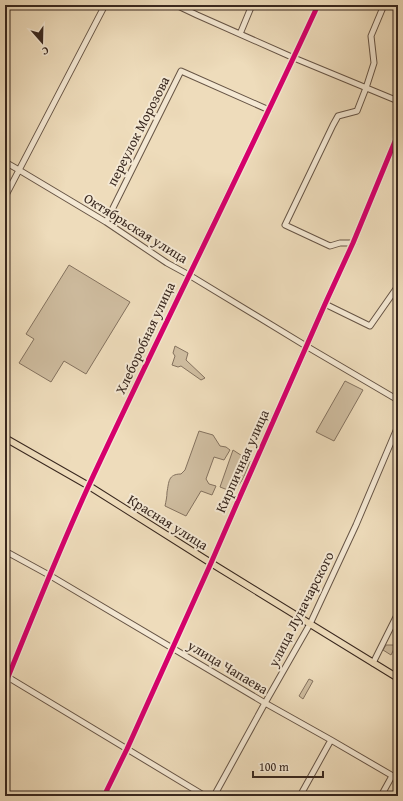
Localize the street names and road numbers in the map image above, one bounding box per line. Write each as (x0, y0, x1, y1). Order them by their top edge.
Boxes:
street label: переулок Морозова (102, 72, 174, 189)
street label: Октябрьская улица (80, 188, 192, 268)
street label: Хлеборобная улица (110, 278, 180, 397)
street label: Кирпичная улица (210, 406, 274, 516)
street label: Красная улица (124, 489, 212, 555)
street label: улица Луначарского (263, 548, 339, 671)
street label: улица Чапаева (183, 635, 272, 699)

